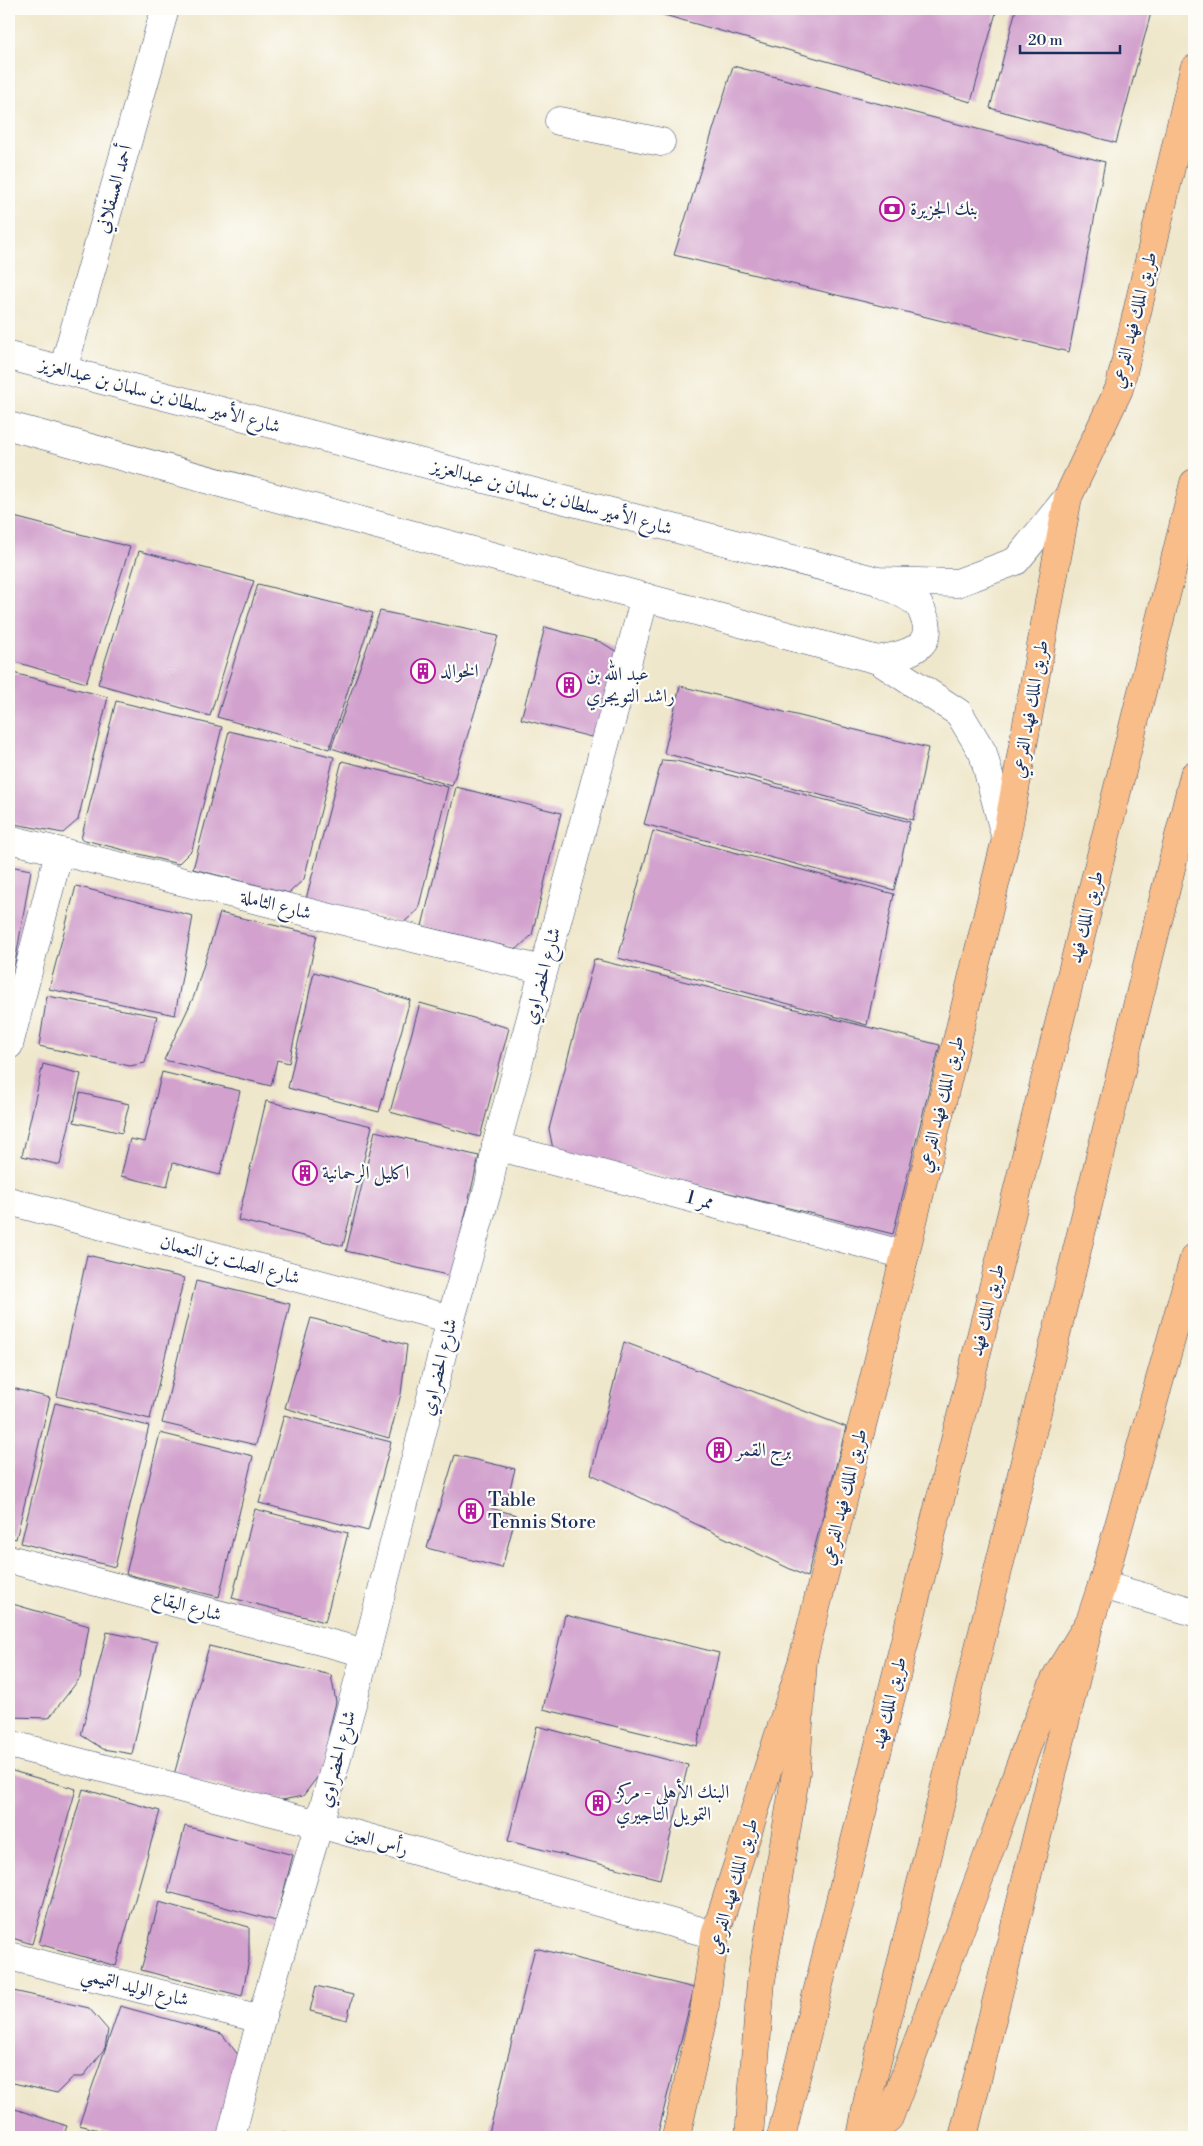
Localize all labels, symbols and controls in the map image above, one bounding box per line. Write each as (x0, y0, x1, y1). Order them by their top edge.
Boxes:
scale bar (1020, 22, 1120, 54)
text: 20 m (1028, 31, 1063, 50)
street label: أحمد العسقلاني (89, 141, 141, 237)
bank icon: بنك الجزيرة (879, 196, 905, 222)
place label: بنك الجزيرة (910, 197, 978, 221)
street label: طريق الملك فهد الفرعي (1105, 249, 1165, 392)
street label: شارع الأمير سلطان بن سلمان بن عبدالعزيز (34, 349, 284, 442)
street label: شارع الأمير سلطان بن سلمان بن عبدالعزيز (426, 451, 676, 544)
street label: طريق الملك فهد الفرعي (1006, 638, 1057, 781)
building icon: الخوالد (410, 658, 436, 684)
place label: الخوالد (440, 659, 479, 683)
place label: عبد الله بن راشد التويجري (586, 659, 675, 711)
building icon: عبد الله بن راشد التويجري (556, 672, 582, 698)
street label: طريق الملك فهد (1063, 868, 1109, 966)
street label: شارع الثاملة (236, 884, 314, 928)
street label: شارع الحضراوي (518, 925, 569, 1028)
street label: طريق الملك فهد الفرعي (912, 1033, 972, 1176)
building icon: اكليل الرحمانية (292, 1160, 318, 1186)
place label: اكليل الرحمانية (322, 1161, 409, 1186)
street label: ممر 1 (684, 1185, 716, 1215)
street label: شارع الصلت بن النعمان (157, 1230, 302, 1293)
street label: طريق الملك فهد (964, 1261, 1010, 1359)
street label: شارع الحضراوي (415, 1316, 466, 1419)
street label: طريق الملك فهد الفرعي (815, 1426, 875, 1569)
building icon: برج القمر (706, 1437, 732, 1463)
place label: برج القمر (734, 1438, 792, 1467)
place label: Table Tennis Store (488, 1488, 596, 1534)
building icon: Table Tennis Store (458, 1498, 484, 1524)
street label: شارع البقاع (149, 1585, 224, 1630)
street label: طريق الملك فهد (866, 1654, 912, 1752)
street label: شارع الحضراوي (313, 1708, 364, 1811)
place label: البنك الأهلي - مركز التمويل التاجيري (614, 1778, 729, 1829)
building icon: البنك الأهلي - مركز التمويل التاجيري (585, 1790, 611, 1816)
street label: طريق الملك فهد الفرعي (702, 1815, 767, 1957)
street label: رأس العين (343, 1820, 411, 1861)
street label: شارع الوليد التميمي (77, 1962, 191, 2018)

